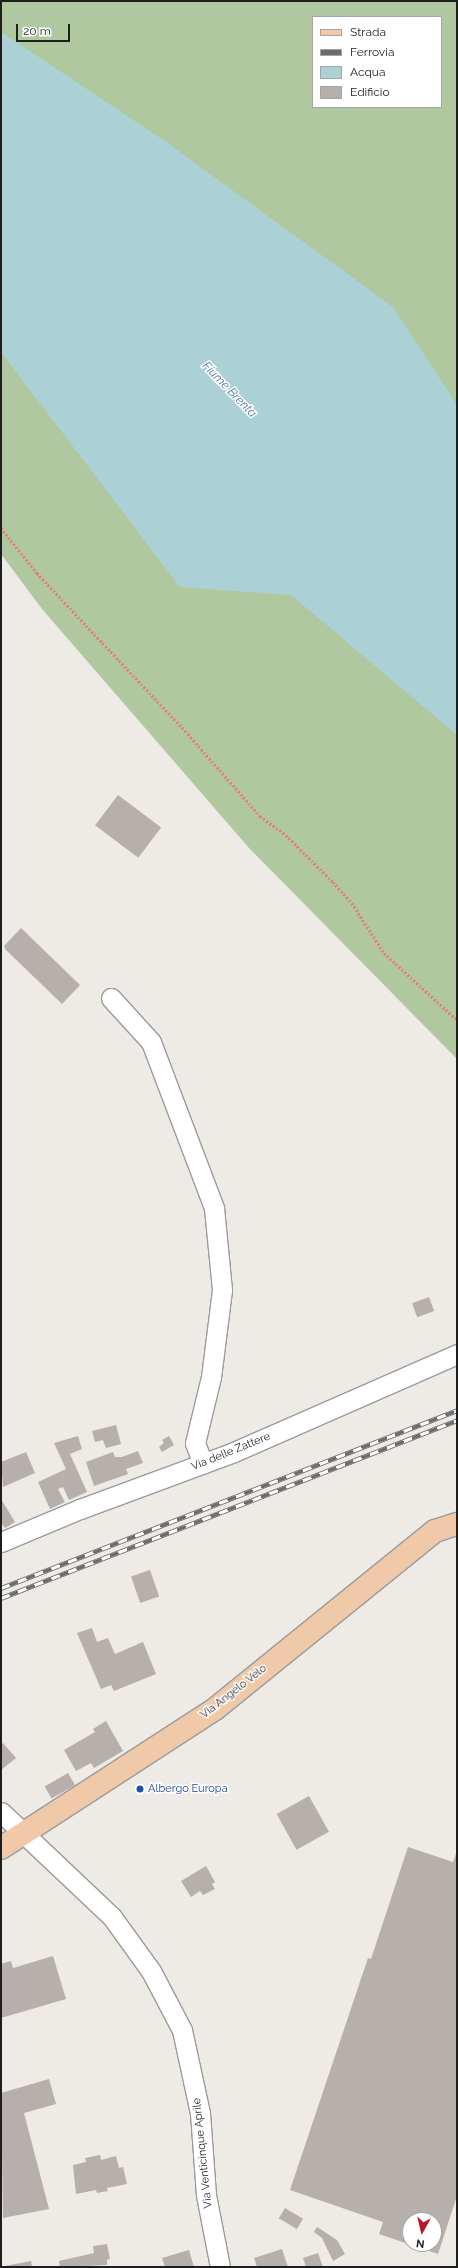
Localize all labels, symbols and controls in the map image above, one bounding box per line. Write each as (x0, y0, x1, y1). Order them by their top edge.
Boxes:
scale bar (18, 16, 72, 42)
legend (312, 16, 442, 108)
text: 20 m (23, 24, 51, 38)
text: Strada (350, 25, 386, 39)
text: Ferrovia (350, 45, 394, 59)
text: Acqua (350, 65, 386, 79)
text: Edificio (350, 85, 390, 99)
water label: Fiume Brenta (199, 359, 259, 421)
street label: Via delle Zattere (190, 1430, 272, 1474)
street label: Via Angelo Velo (198, 1662, 270, 1722)
place label: Albergo Europa (148, 1782, 228, 1796)
marker: Albergo Europa (135, 1784, 145, 1794)
street label: Via Venticinque Aprile (191, 2097, 215, 2209)
north arrow (402, 2212, 442, 2252)
text: N (415, 2236, 425, 2250)

